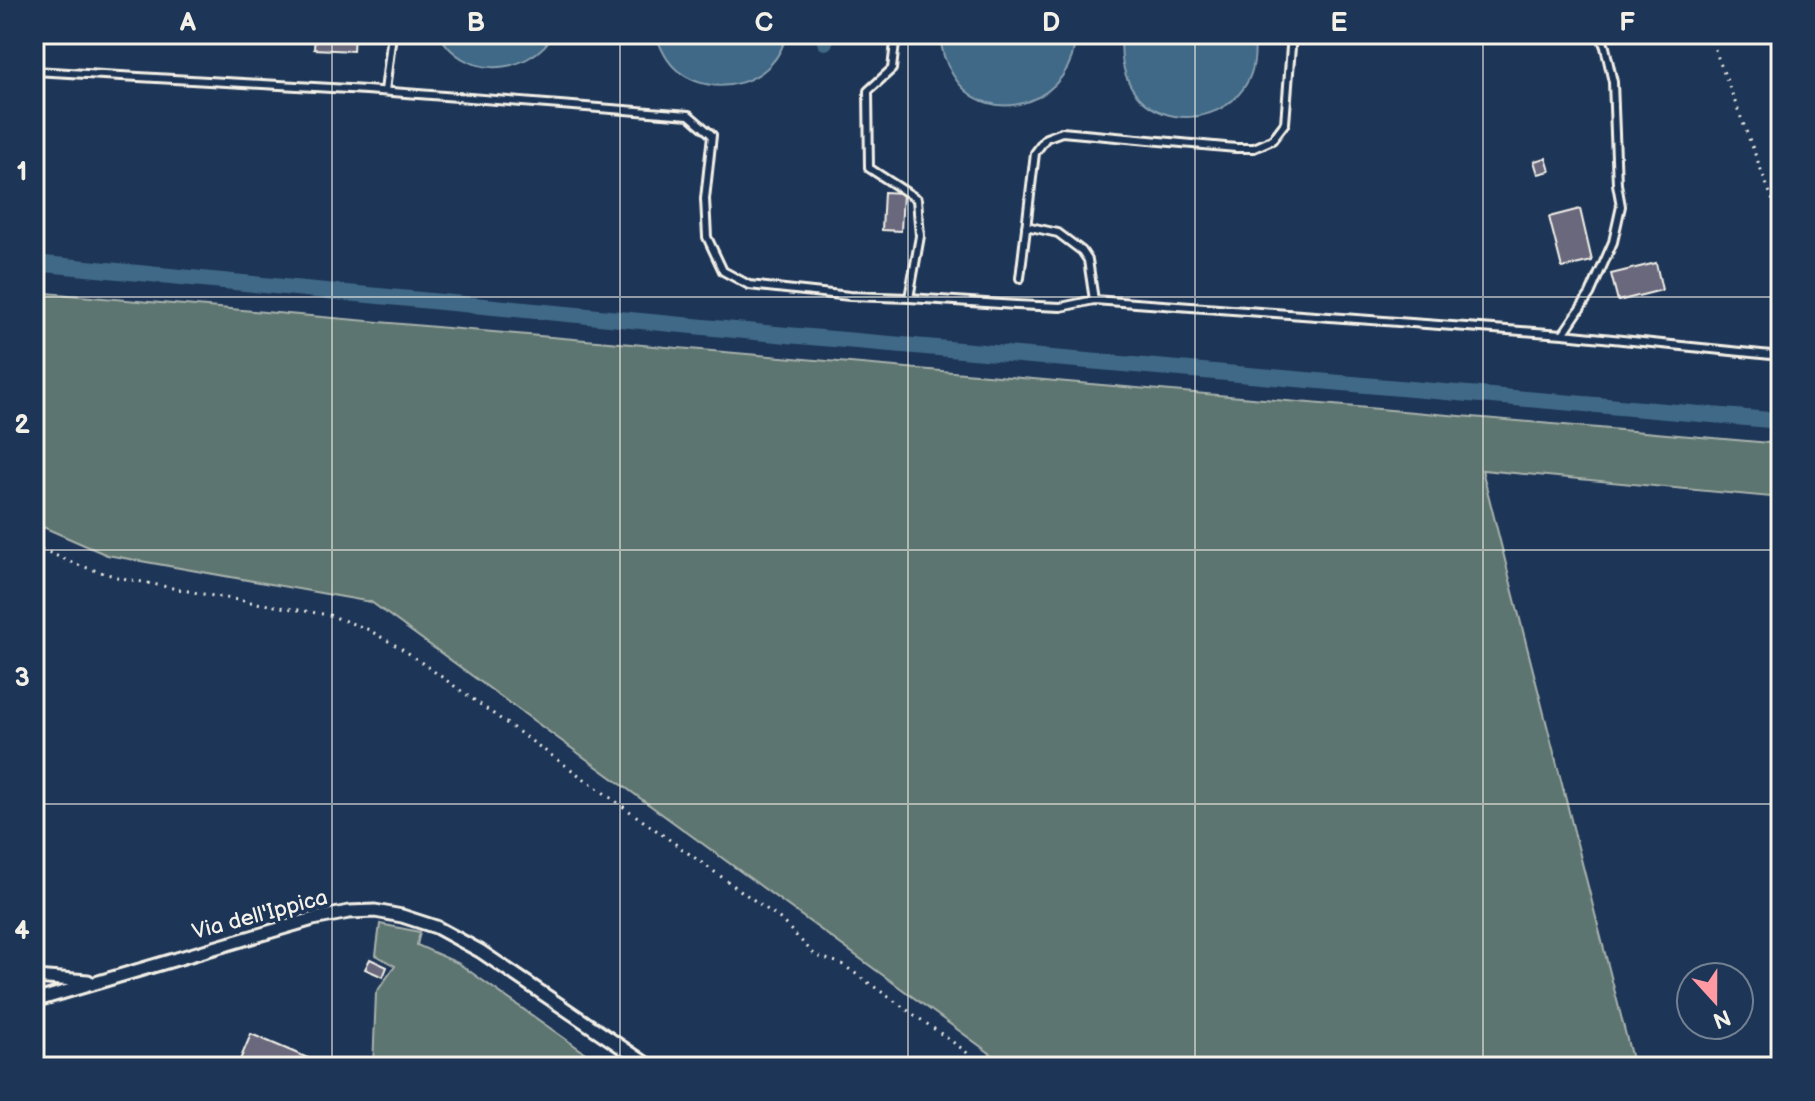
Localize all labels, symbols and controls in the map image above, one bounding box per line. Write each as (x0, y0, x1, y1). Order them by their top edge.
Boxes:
text: A (179, 8, 196, 39)
text: B (467, 8, 485, 39)
text: C (755, 8, 773, 39)
text: D (1042, 8, 1060, 39)
text: E (1331, 8, 1348, 39)
text: F (1619, 8, 1635, 39)
text: 1 (17, 157, 27, 188)
text: 2 (14, 410, 30, 441)
text: 3 (14, 663, 30, 694)
street label: Via dell'Ippica (189, 884, 331, 946)
text: 4 (14, 916, 30, 947)
north arrow (1675, 961, 1755, 1041)
text: N (1709, 1003, 1734, 1034)

